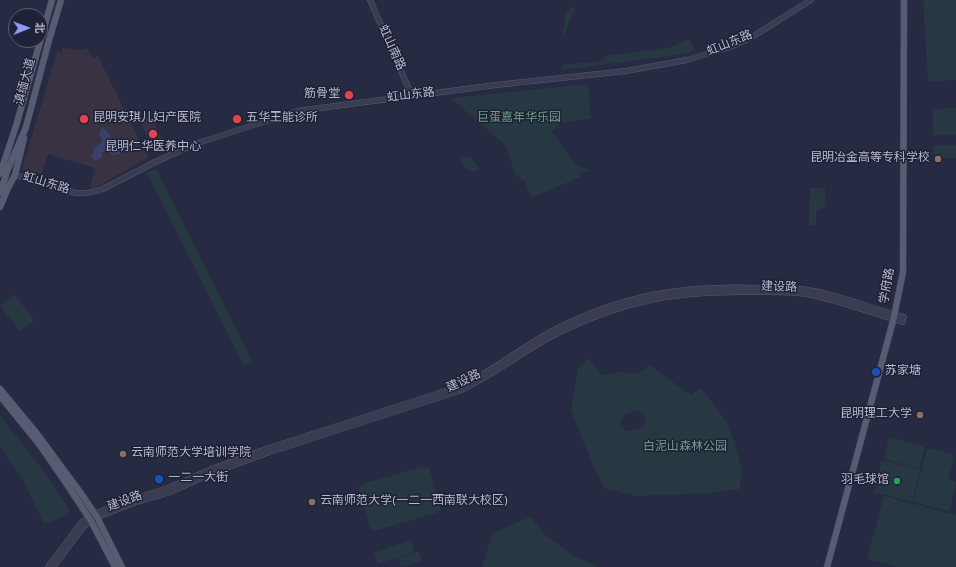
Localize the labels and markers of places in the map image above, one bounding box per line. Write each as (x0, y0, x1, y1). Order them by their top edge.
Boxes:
place label: 筋骨堂 (304, 88, 340, 102)
marker: 筋骨堂 (343, 89, 355, 101)
place label: 昆明安琪儿妇产医院 (93, 112, 201, 126)
place label: 五华王能诊所 (246, 112, 318, 126)
marker: 昆明安琪儿妇产医院 (78, 113, 90, 125)
marker: 五华王能诊所 (231, 113, 243, 125)
marker: 昆明仁华医养中心 (147, 128, 159, 140)
place label: 昆明仁华医养中心 (105, 141, 201, 155)
place label: 昆明冶金高等专科学校 (810, 152, 930, 166)
marker: 昆明冶金高等专科学校 (933, 154, 943, 164)
place label: 苏家塘 (885, 365, 921, 379)
marker: 苏家塘 (870, 366, 882, 378)
place label: 昆明理工大学 (840, 408, 912, 422)
marker: 昆明理工大学 (915, 410, 925, 420)
place label: 云南师范大学培训学院 (131, 447, 251, 461)
marker: 云南师范大学培训学院 (118, 449, 128, 459)
place label: 一二一大街 (168, 472, 228, 486)
marker: 一二一大街 (153, 473, 165, 485)
place label: 羽毛球馆 (841, 474, 889, 488)
marker: 羽毛球馆 (892, 476, 902, 486)
place label: 云南师范大学(一二一西南联大校区) (320, 495, 508, 509)
marker: 云南师范大学(一二一西南联大校区) (307, 497, 317, 507)

